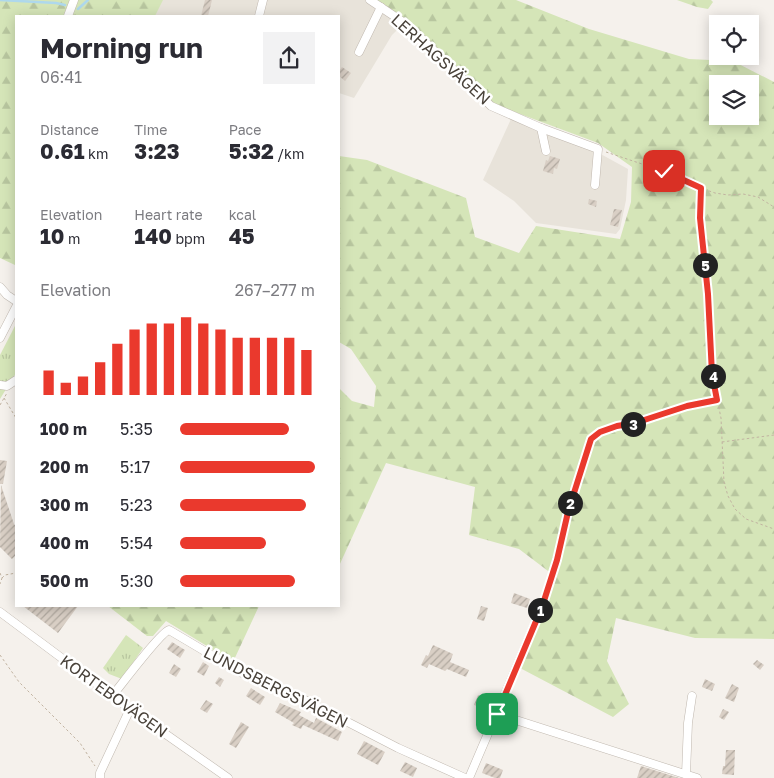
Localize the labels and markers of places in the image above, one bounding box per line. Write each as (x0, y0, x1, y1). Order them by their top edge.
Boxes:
pin (643, 150, 685, 192)
pin: 5 (692, 252, 718, 278)
pin: 4 (700, 364, 726, 388)
pin: 3 (620, 412, 646, 436)
pin: 2 (558, 490, 582, 516)
pin: 1 (528, 598, 552, 622)
pin (476, 693, 518, 735)

